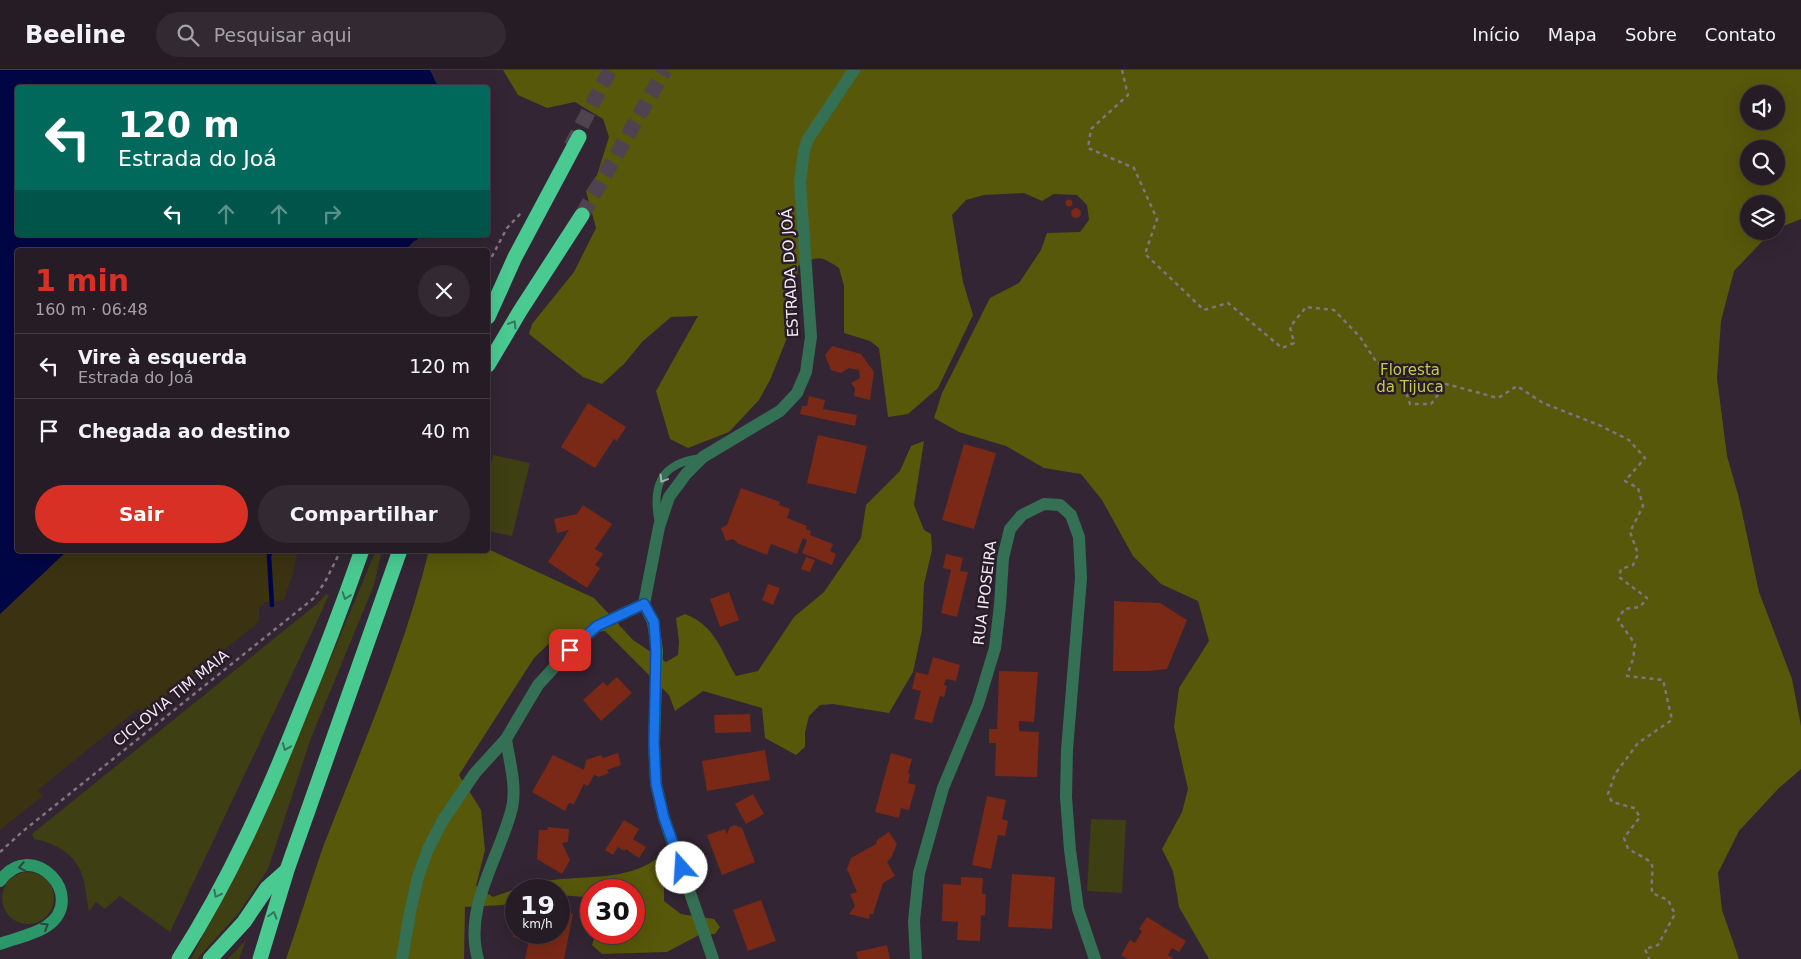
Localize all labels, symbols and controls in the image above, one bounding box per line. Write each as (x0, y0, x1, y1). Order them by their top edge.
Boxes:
search box (156, 12, 506, 57)
text: Beeline (25, 21, 126, 49)
icon: search (174, 21, 202, 49)
text: Pesquisar aqui (214, 24, 352, 46)
text: Início (1472, 24, 1520, 45)
text: Mapa (1548, 24, 1597, 45)
text: Sobre (1625, 24, 1677, 45)
text: Contato (1705, 24, 1776, 45)
map controls (1740, 85, 1785, 240)
button: sound (1740, 85, 1785, 130)
icon: left (35, 105, 100, 170)
text: 120 m (118, 105, 240, 145)
button: search (1740, 140, 1785, 185)
text: Estrada do Joá (118, 146, 277, 171)
button: layers (1740, 195, 1785, 240)
icon: left (159, 200, 187, 228)
icon: ahead (212, 200, 240, 228)
icon: ahead (265, 200, 293, 228)
icon: right (318, 200, 346, 228)
street label: ESTRADA DO JOÁ (777, 207, 802, 338)
text: 1 min (35, 263, 129, 298)
button: close (418, 265, 470, 317)
text: 160 m · 06:48 (35, 300, 148, 319)
one-way arrow (506, 320, 516, 329)
text: Vire à esquerda (78, 346, 247, 368)
icon: left (35, 352, 63, 380)
text: 120 m (409, 355, 470, 377)
park label: Floresta da Tijuca (1376, 361, 1444, 396)
text: Estrada do Joá (78, 368, 194, 387)
icon: arrive (35, 417, 63, 445)
text: Chegada ao destino (78, 420, 290, 442)
text: 40 m (421, 420, 470, 442)
one-way arrow (659, 474, 669, 483)
button: Sair (35, 485, 248, 543)
button: Compartilhar (258, 485, 470, 543)
street label: RUA IPOSEIRA (970, 539, 1000, 646)
one-way arrow (342, 591, 352, 600)
pin (549, 629, 591, 671)
icon: arrive (556, 636, 584, 664)
street label: CICLOVIA TIM MAIA (110, 645, 233, 750)
one-way arrow (282, 742, 293, 751)
position arrow (655, 841, 707, 893)
one-way arrow (18, 861, 27, 872)
speed limit sign: 30 (580, 879, 645, 944)
one-way arrow (213, 889, 223, 898)
text: 19 (520, 891, 555, 920)
one-way arrow (268, 911, 278, 919)
text: km/h (522, 917, 553, 931)
one-way arrow (40, 922, 49, 932)

